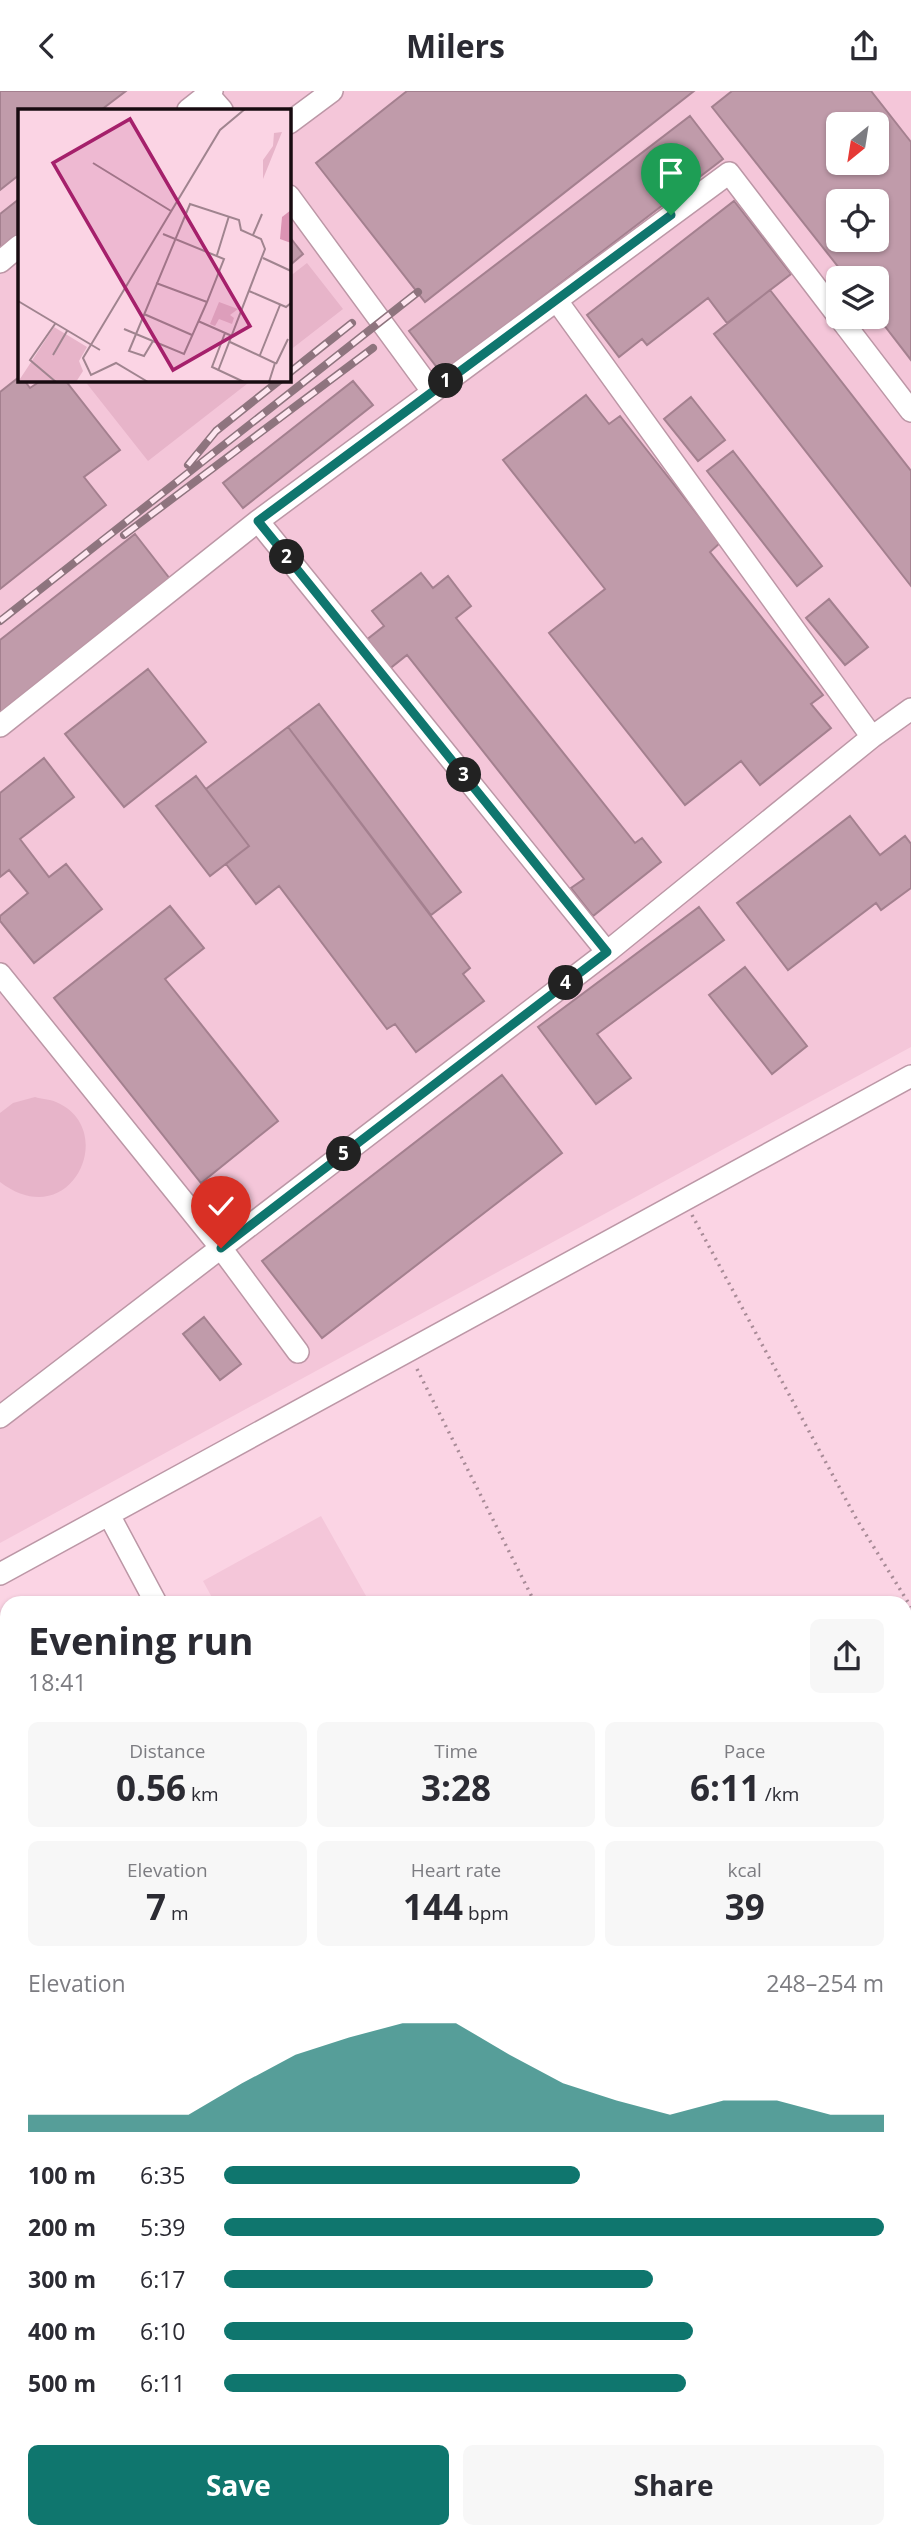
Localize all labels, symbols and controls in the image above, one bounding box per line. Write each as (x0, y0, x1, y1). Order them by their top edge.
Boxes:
text: Milers (406, 24, 505, 67)
icon: back (28, 27, 66, 65)
icon: share (845, 27, 883, 65)
inset map (18, 109, 290, 381)
north arrow (826, 112, 889, 175)
map controls (826, 112, 889, 329)
pin (641, 143, 701, 215)
icon: arrive (652, 154, 690, 192)
button: locate (826, 189, 889, 252)
button: layers (826, 266, 889, 329)
pin: 1 (428, 363, 464, 399)
text: 1 (440, 367, 451, 393)
pin: 2 (270, 539, 304, 575)
text: 2 (281, 543, 292, 569)
pin: 3 (447, 757, 482, 793)
text: 3 (458, 761, 469, 787)
pin: 4 (548, 965, 584, 1001)
text: 4 (560, 969, 571, 995)
pin: 5 (326, 1137, 362, 1171)
text: 5 (338, 1140, 349, 1166)
pin (191, 1176, 251, 1248)
icon: check (202, 1187, 240, 1225)
text: Evening run (28, 1614, 253, 1666)
button: share (810, 1619, 884, 1693)
text: 18:41 (28, 1666, 87, 1698)
text: Distance (129, 1738, 206, 1764)
text: Time (434, 1738, 478, 1764)
text: Pace (724, 1738, 766, 1764)
text: 0.56 (116, 1764, 186, 1811)
text: 3:28 (421, 1764, 491, 1811)
text: 6:11 (690, 1764, 760, 1811)
text: km (186, 1781, 219, 1807)
text: /km (760, 1781, 799, 1807)
text: Elevation (127, 1857, 208, 1883)
text: Heart rate (411, 1857, 501, 1883)
text: kcal (727, 1857, 762, 1883)
text: 7 (146, 1883, 166, 1930)
text: 144 (403, 1883, 463, 1930)
text: 39 (725, 1883, 765, 1930)
text: m (166, 1900, 189, 1926)
text: bpm (463, 1900, 509, 1926)
text: Elevation (28, 1967, 126, 1999)
text: 248–254 m (766, 1967, 884, 1999)
text: 100 m (28, 2159, 96, 2191)
text: 6:35 (140, 2159, 186, 2191)
text: 200 m (28, 2211, 96, 2243)
text: 5:39 (140, 2211, 186, 2243)
text: 300 m (28, 2263, 96, 2295)
text: 6:17 (140, 2263, 186, 2295)
text: 400 m (28, 2315, 96, 2347)
text: 6:10 (140, 2315, 186, 2347)
text: 500 m (28, 2367, 96, 2399)
text: 6:11 (140, 2367, 186, 2399)
button: Save (28, 2445, 449, 2525)
button: Share (463, 2445, 884, 2525)

